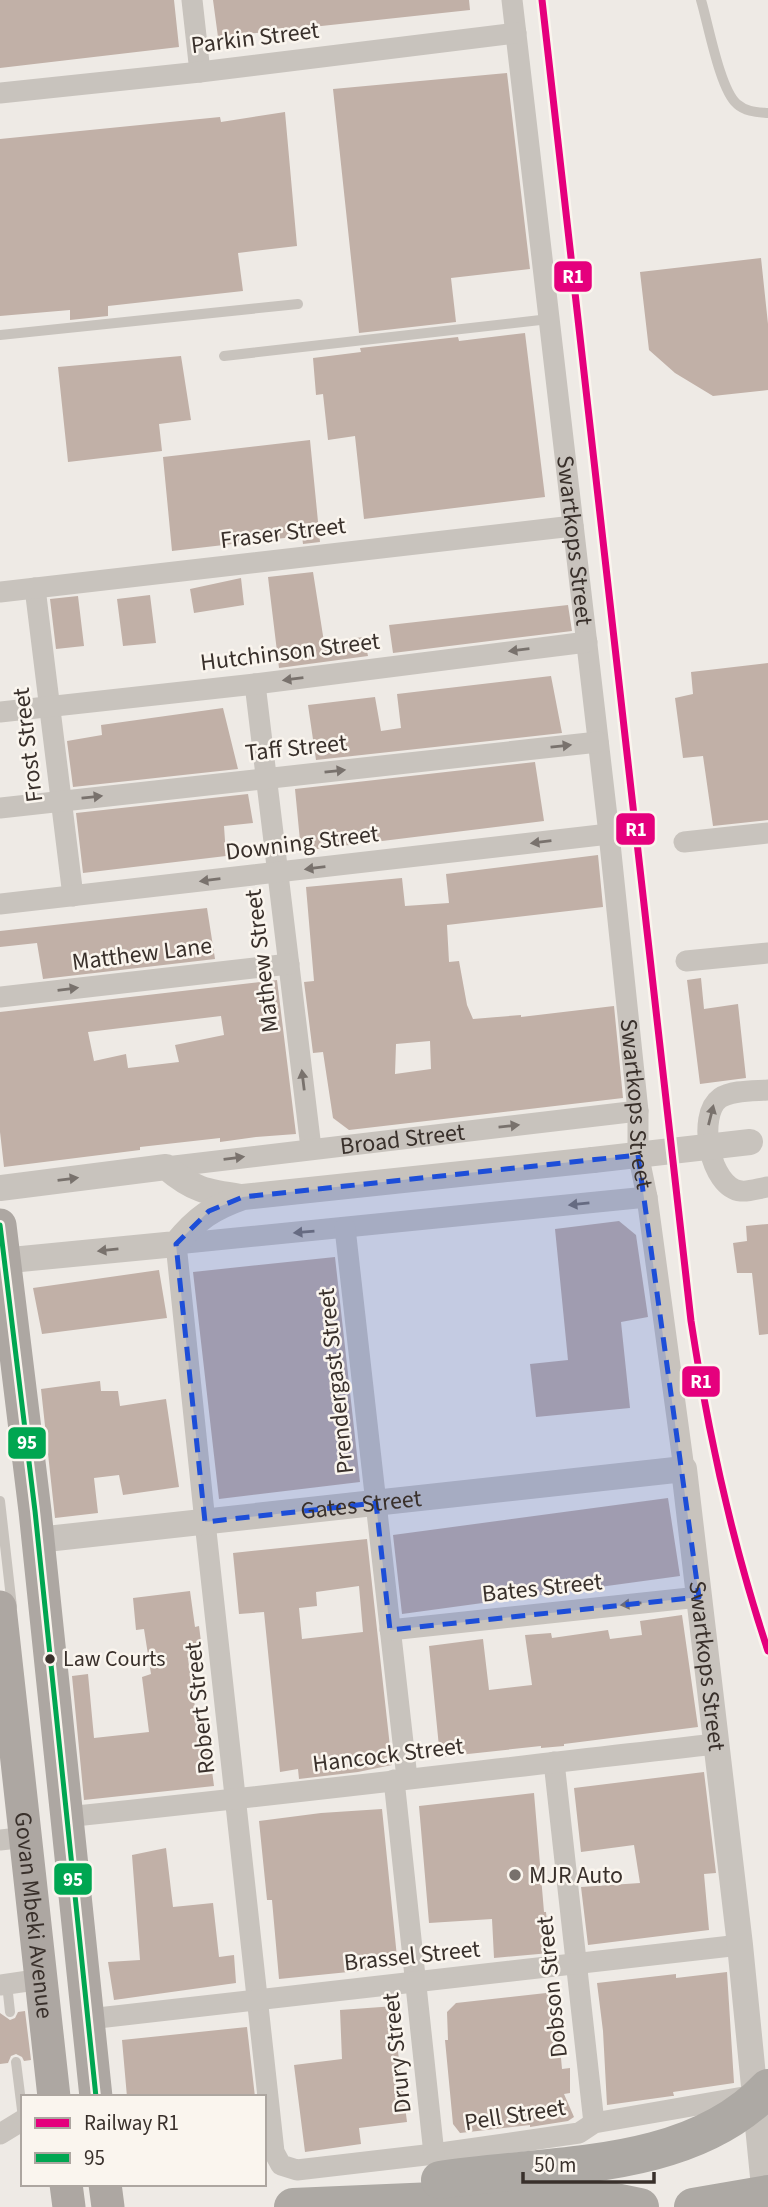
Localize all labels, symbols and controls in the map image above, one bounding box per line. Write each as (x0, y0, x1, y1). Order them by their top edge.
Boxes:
street label: Parkin Street (189, 13, 321, 63)
line badge: R1 (553, 260, 593, 293)
text: R1 (562, 264, 584, 291)
street label: Swartkops Street (548, 453, 602, 627)
street label: Fraser Street (218, 508, 348, 558)
street label: Hutchinson Street (198, 624, 382, 680)
one-way arrow (508, 645, 530, 656)
one-way arrow (282, 674, 304, 685)
street label: Frost Street (4, 686, 52, 804)
street label: Taff Street (243, 725, 349, 771)
one-way arrow (550, 740, 572, 751)
one-way arrow (324, 765, 346, 776)
one-way arrow (81, 792, 103, 803)
line badge: R1 (615, 812, 656, 846)
street label: Downing Street (223, 816, 381, 870)
text: R1 (625, 817, 647, 844)
one-way arrow (530, 837, 552, 848)
one-way arrow (304, 863, 326, 874)
one-way arrow (199, 875, 221, 886)
street label: Mathew Street (236, 887, 288, 1035)
street label: Matthew Lane (70, 928, 214, 980)
one-way arrow (57, 984, 79, 995)
street label: Swartkops Street (611, 1017, 662, 1192)
one-way arrow (298, 1069, 309, 1091)
one-way arrow (705, 1104, 716, 1126)
street label: Broad Street (338, 1114, 467, 1164)
one-way arrow (498, 1120, 520, 1131)
one-way arrow (223, 1153, 245, 1164)
one-way arrow (57, 1174, 79, 1185)
one-way arrow (568, 1199, 590, 1210)
one-way arrow (293, 1227, 315, 1238)
one-way arrow (97, 1245, 119, 1256)
street label: Prendergast Street (309, 1286, 363, 1476)
line badge: R1 (681, 1365, 721, 1398)
text: R1 (690, 1369, 712, 1396)
line badge: 95 (7, 1426, 47, 1460)
text: 95 (17, 1430, 37, 1457)
street label: Gates Street (299, 1480, 423, 1528)
street label: Bates Street (480, 1564, 604, 1612)
street label: Swartkops Street (680, 1579, 735, 1753)
one-way arrow (620, 1599, 642, 1610)
street label: Robert Street (176, 1640, 224, 1776)
place label: Law Courts (63, 1643, 166, 1675)
marker: Law Courts (43, 1652, 57, 1666)
street label: Hancock Street (310, 1728, 466, 1782)
street label: Govan Mbeki Avenue (5, 1810, 63, 2020)
place label: MJR Auto (529, 1858, 623, 1893)
line badge: 95 (53, 1862, 93, 1896)
text: 95 (63, 1867, 83, 1894)
marker: MJR Auto (507, 1867, 523, 1883)
street label: Dobson Street (527, 1915, 577, 2059)
street label: Brassel Street (342, 1931, 482, 1981)
street label: Drury Street (373, 1991, 421, 2115)
street label: Pell Street (462, 2090, 568, 2140)
legend (21, 2095, 266, 2186)
text: Railway R1 (84, 2108, 179, 2138)
scale bar (523, 2140, 654, 2184)
text: 95 (84, 2143, 105, 2173)
text: 50 m (534, 2150, 576, 2180)

